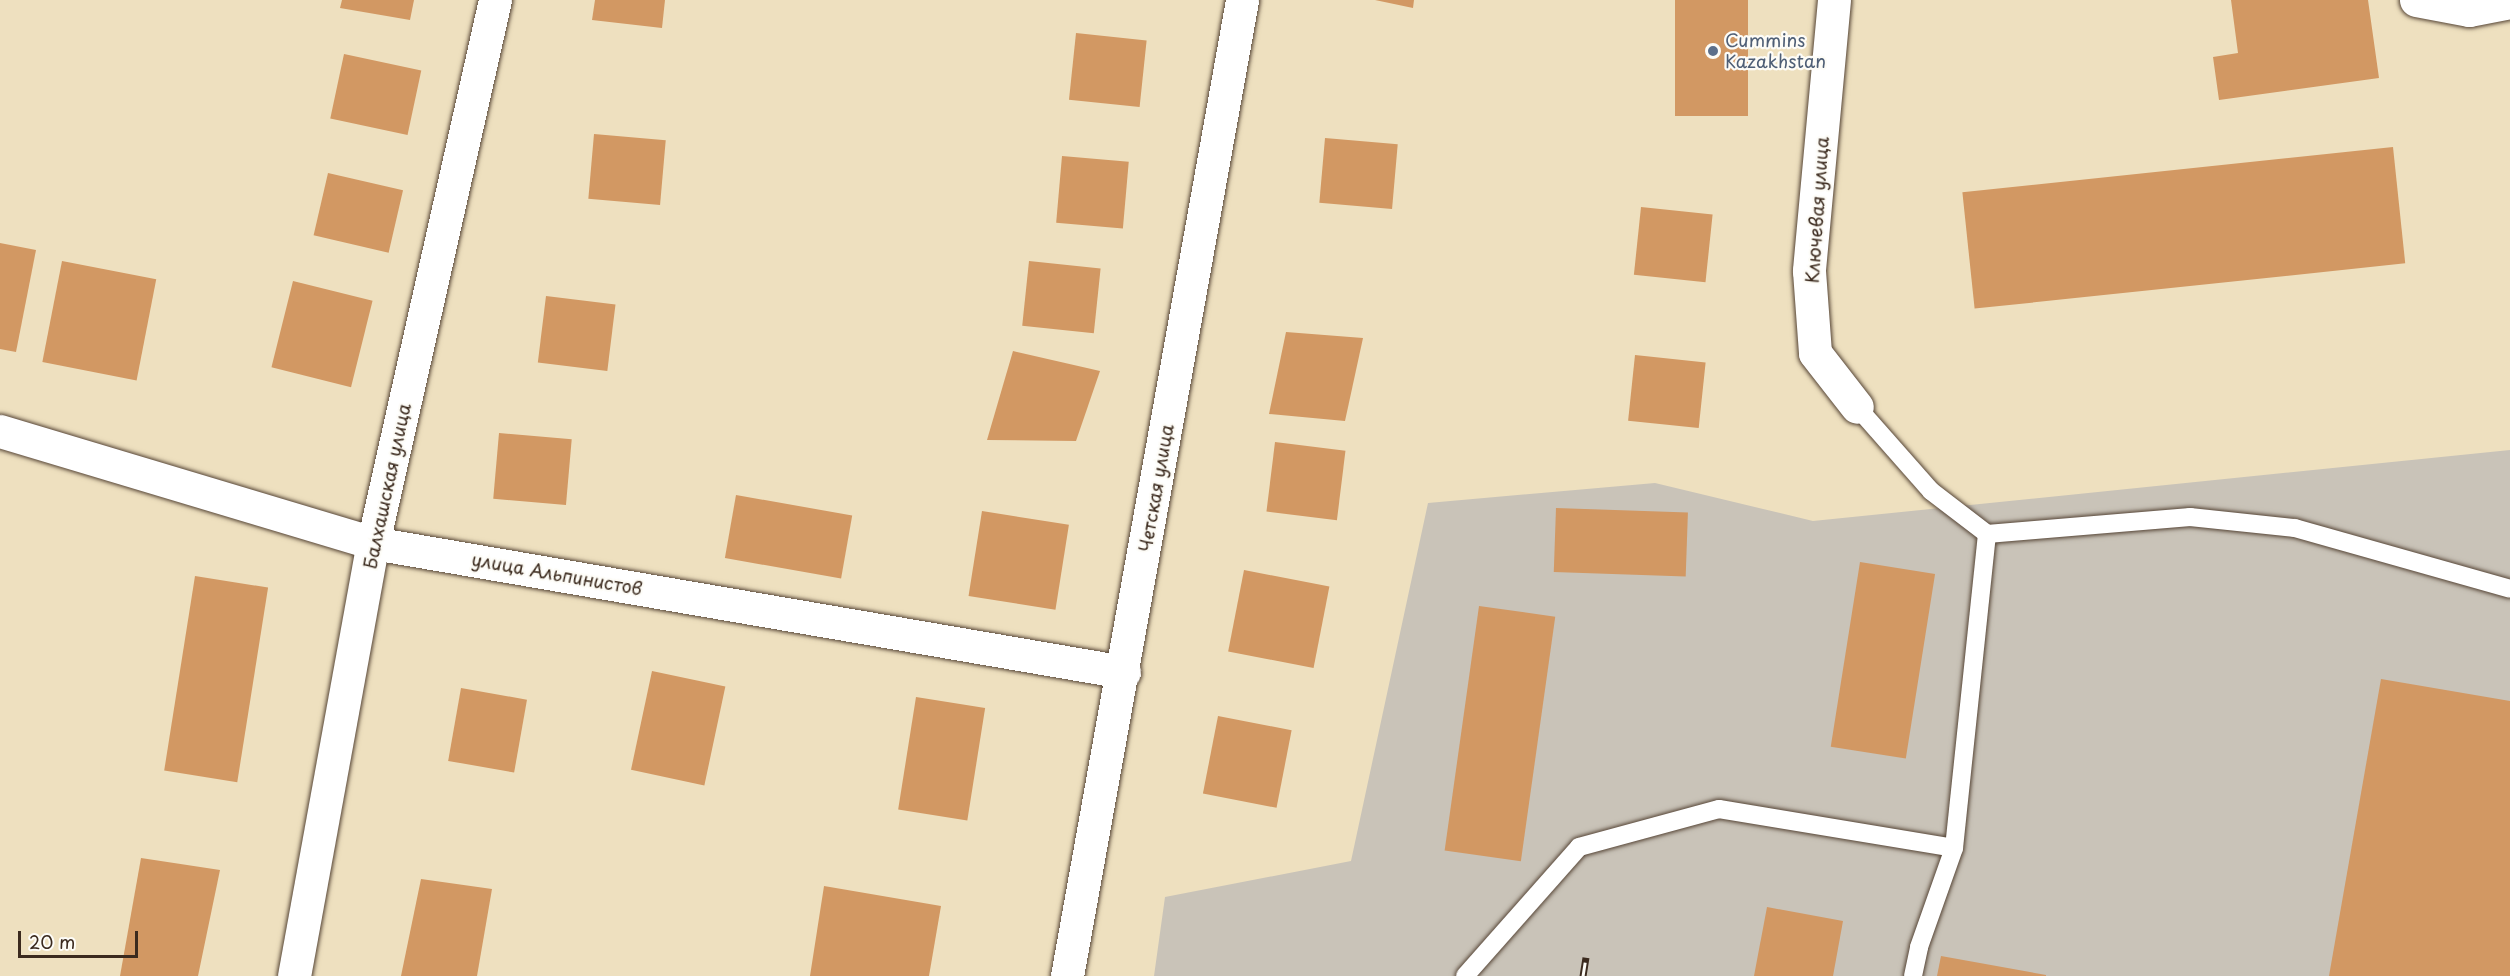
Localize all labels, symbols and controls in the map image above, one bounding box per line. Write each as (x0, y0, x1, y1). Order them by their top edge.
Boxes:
place label: Cummins Kazakhstan (1725, 30, 1826, 72)
marker: Cummins Kazakhstan (1706, 44, 1720, 58)
street label: Ключевая улица (1801, 136, 1833, 284)
street label: Балхашская улица (359, 401, 415, 571)
street label: Четская улица (1134, 422, 1178, 554)
street label: улица Альпинистов (469, 548, 645, 600)
scale bar (21, 919, 141, 957)
text: 20 m (29, 928, 75, 955)

